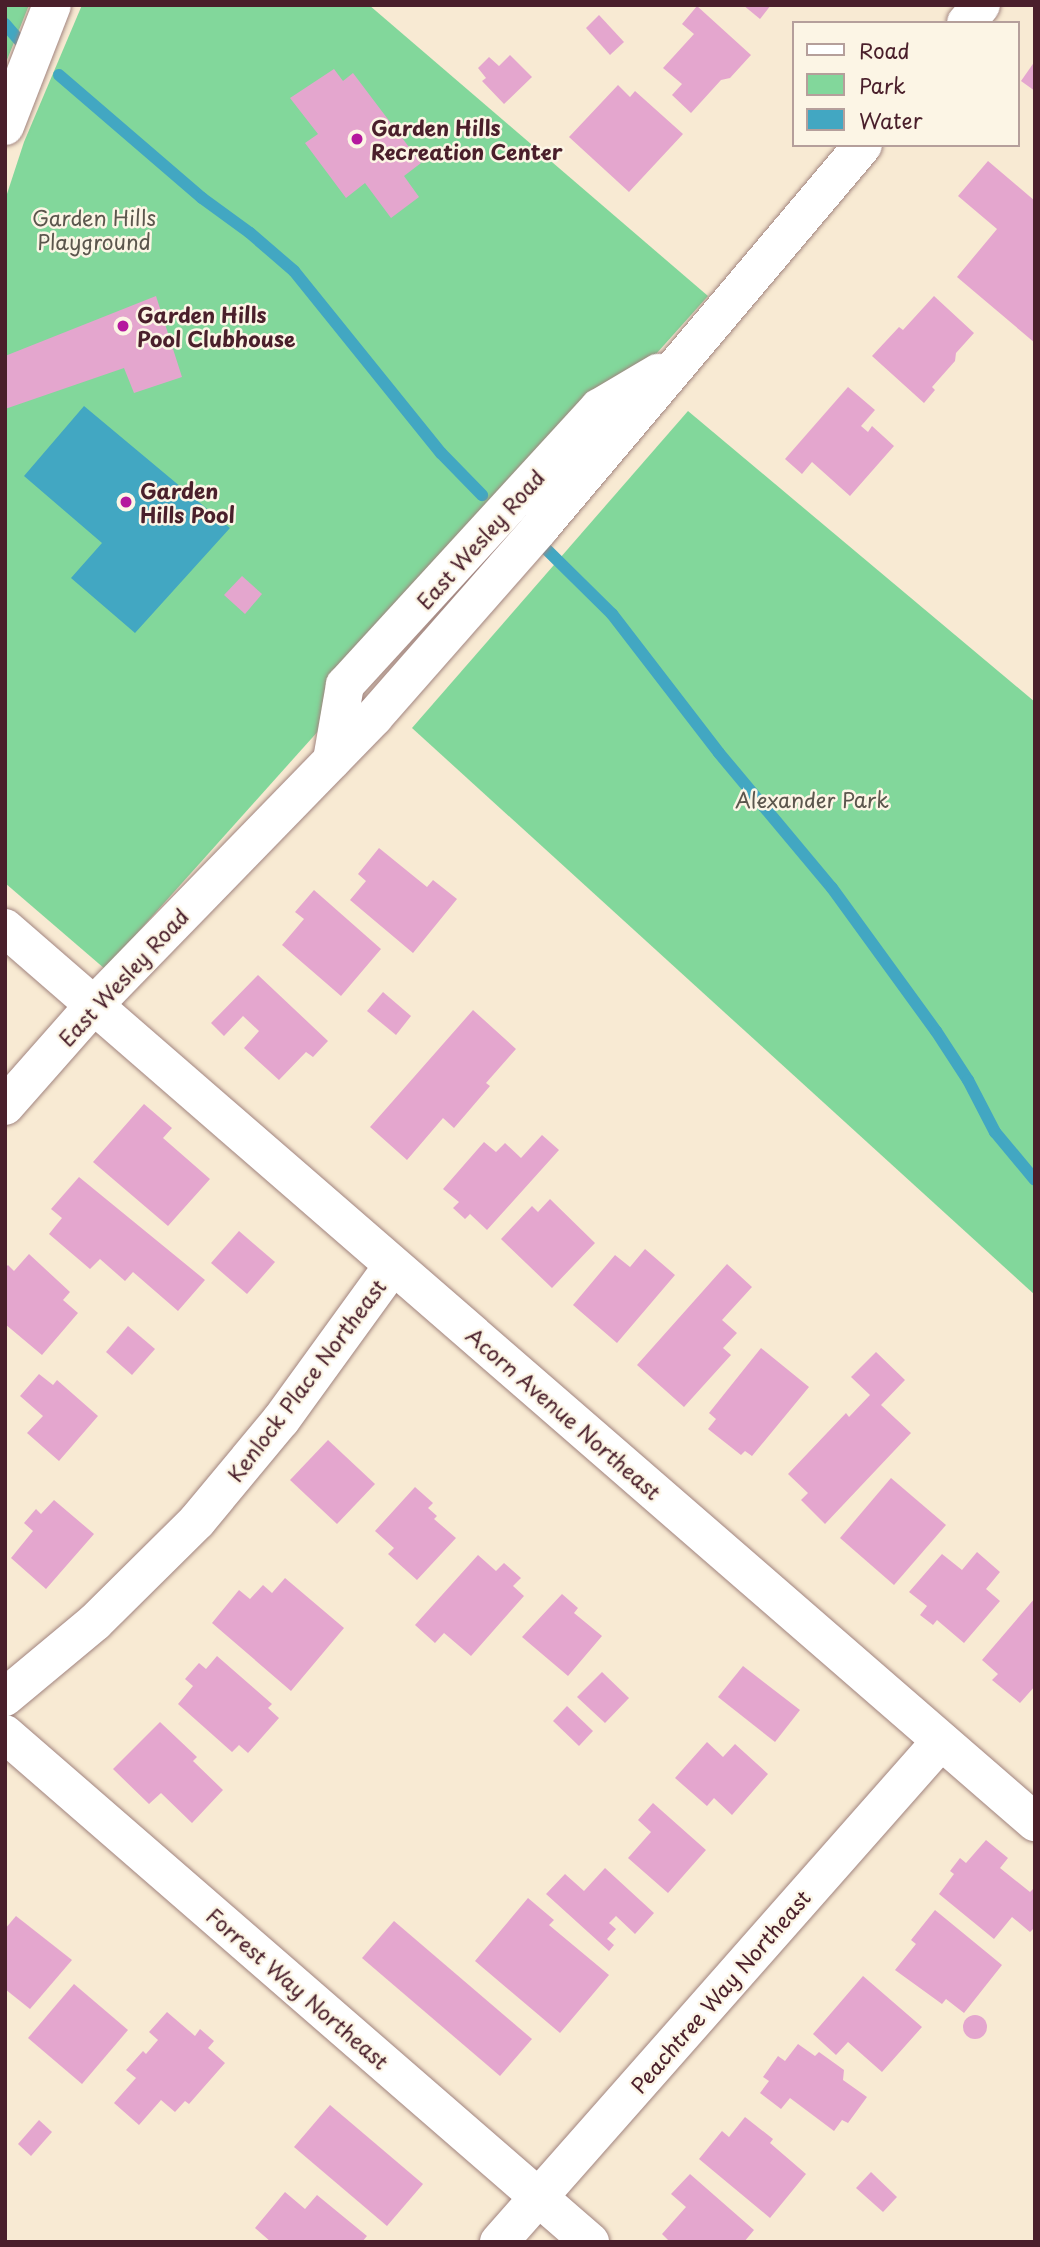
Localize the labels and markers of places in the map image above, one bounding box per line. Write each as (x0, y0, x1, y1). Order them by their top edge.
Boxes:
place label: Garden Hills Recreation Center (371, 114, 564, 164)
marker: Garden Hills Recreation Center (349, 131, 365, 147)
place label: Garden Hills Pool Clubhouse (137, 301, 296, 351)
marker: Garden Hills Pool Clubhouse (115, 318, 131, 334)
place label: Garden Hills Pool (140, 477, 236, 527)
marker: Garden Hills Pool (118, 494, 134, 510)

